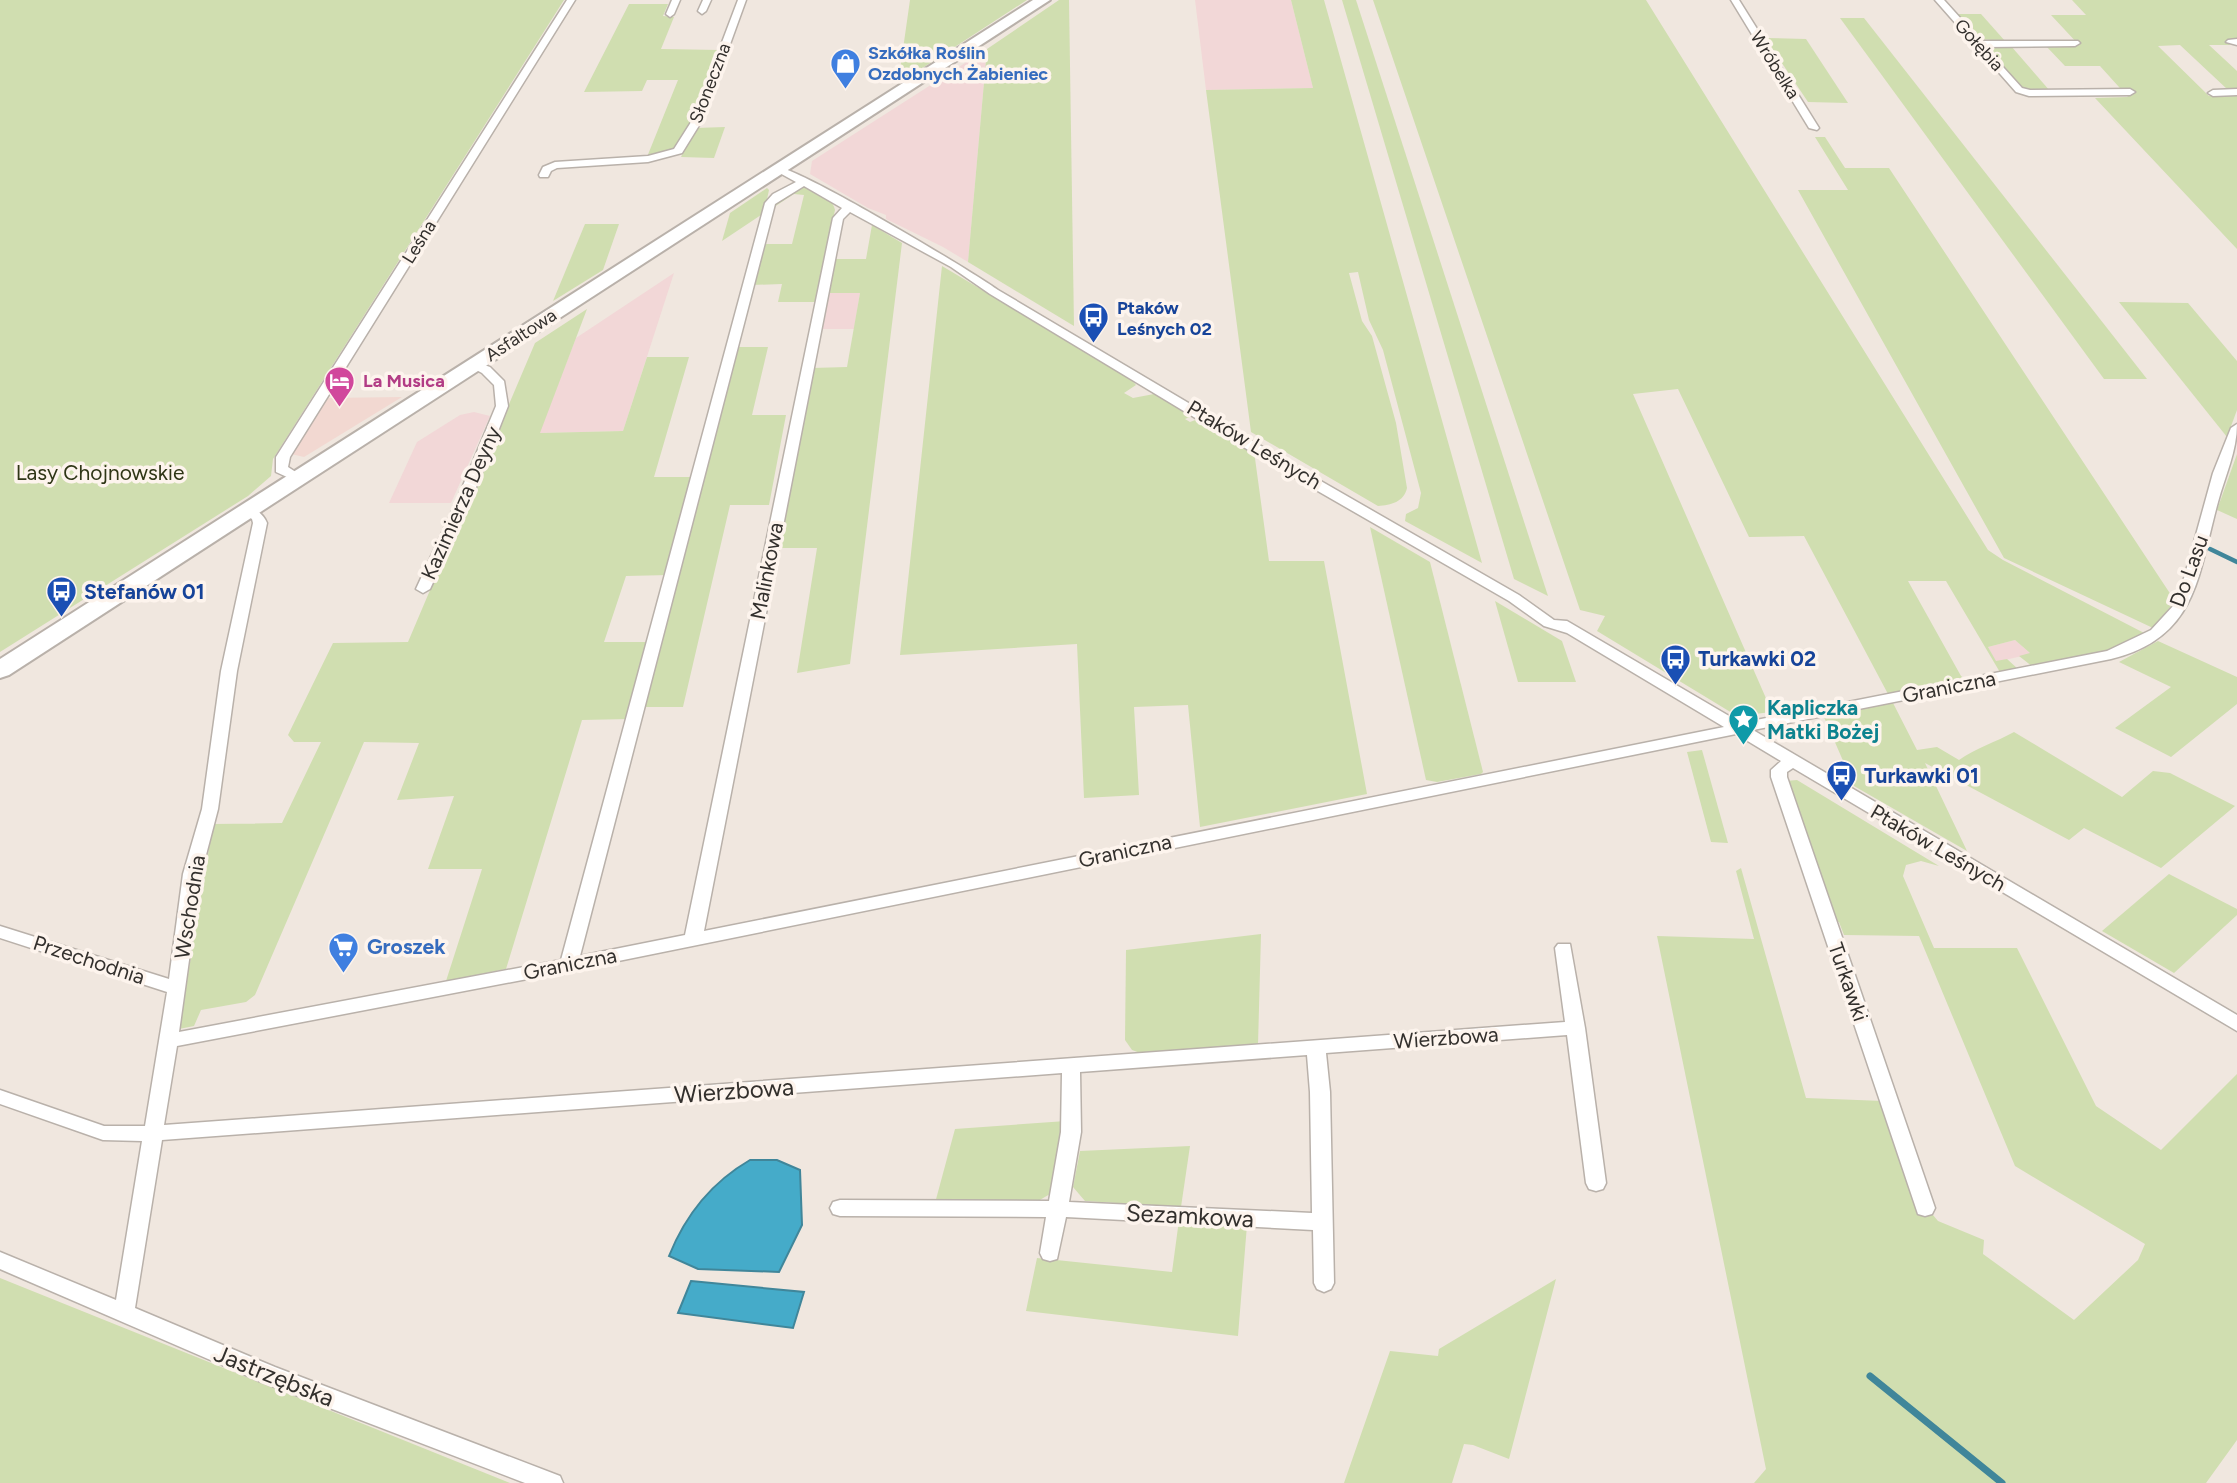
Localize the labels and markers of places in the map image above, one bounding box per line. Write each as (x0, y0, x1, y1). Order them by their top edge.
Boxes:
place label: Szkółka Roślin Ozdobnych Żabieniec (868, 42, 1048, 85)
shop icon: Szkółka Roślin Ozdobnych Żabieniec (828, 46, 862, 90)
place label: Ptaków Leśnych 02 (1117, 297, 1212, 340)
bus stop icon: Ptaków Leśnych 02 (1077, 301, 1111, 345)
hotel icon: La Musica (323, 364, 357, 408)
place label: La Musica (363, 370, 445, 392)
bus stop icon: Stefanów 01 (44, 575, 78, 619)
place label: Stefanów 01 (84, 579, 205, 604)
bus stop icon: Turkawki 02 (1658, 642, 1692, 686)
place label: Turkawki 02 (1698, 646, 1816, 671)
place label: Kapliczka Matki Bożej (1767, 695, 1879, 744)
place icon: Kapliczka Matki Bożej (1727, 703, 1761, 747)
bus stop icon: Turkawki 01 (1824, 759, 1858, 803)
place label: Turkawki 01 (1864, 763, 1979, 788)
supermarket icon: Groszek (327, 930, 361, 974)
place label: Groszek (367, 934, 446, 959)

